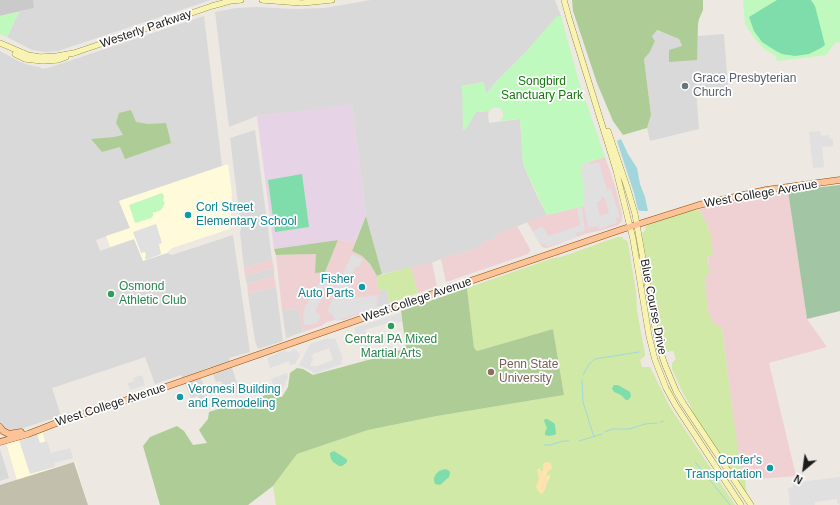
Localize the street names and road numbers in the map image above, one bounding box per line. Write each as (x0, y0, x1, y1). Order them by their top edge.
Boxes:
street label: Westerly Parkway (98, 7, 194, 51)
street label: West College Avenue (703, 177, 819, 211)
street label: Blue Course Drive (637, 258, 669, 356)
street label: West College Avenue (360, 274, 474, 326)
street label: West College Avenue (54, 380, 168, 430)

